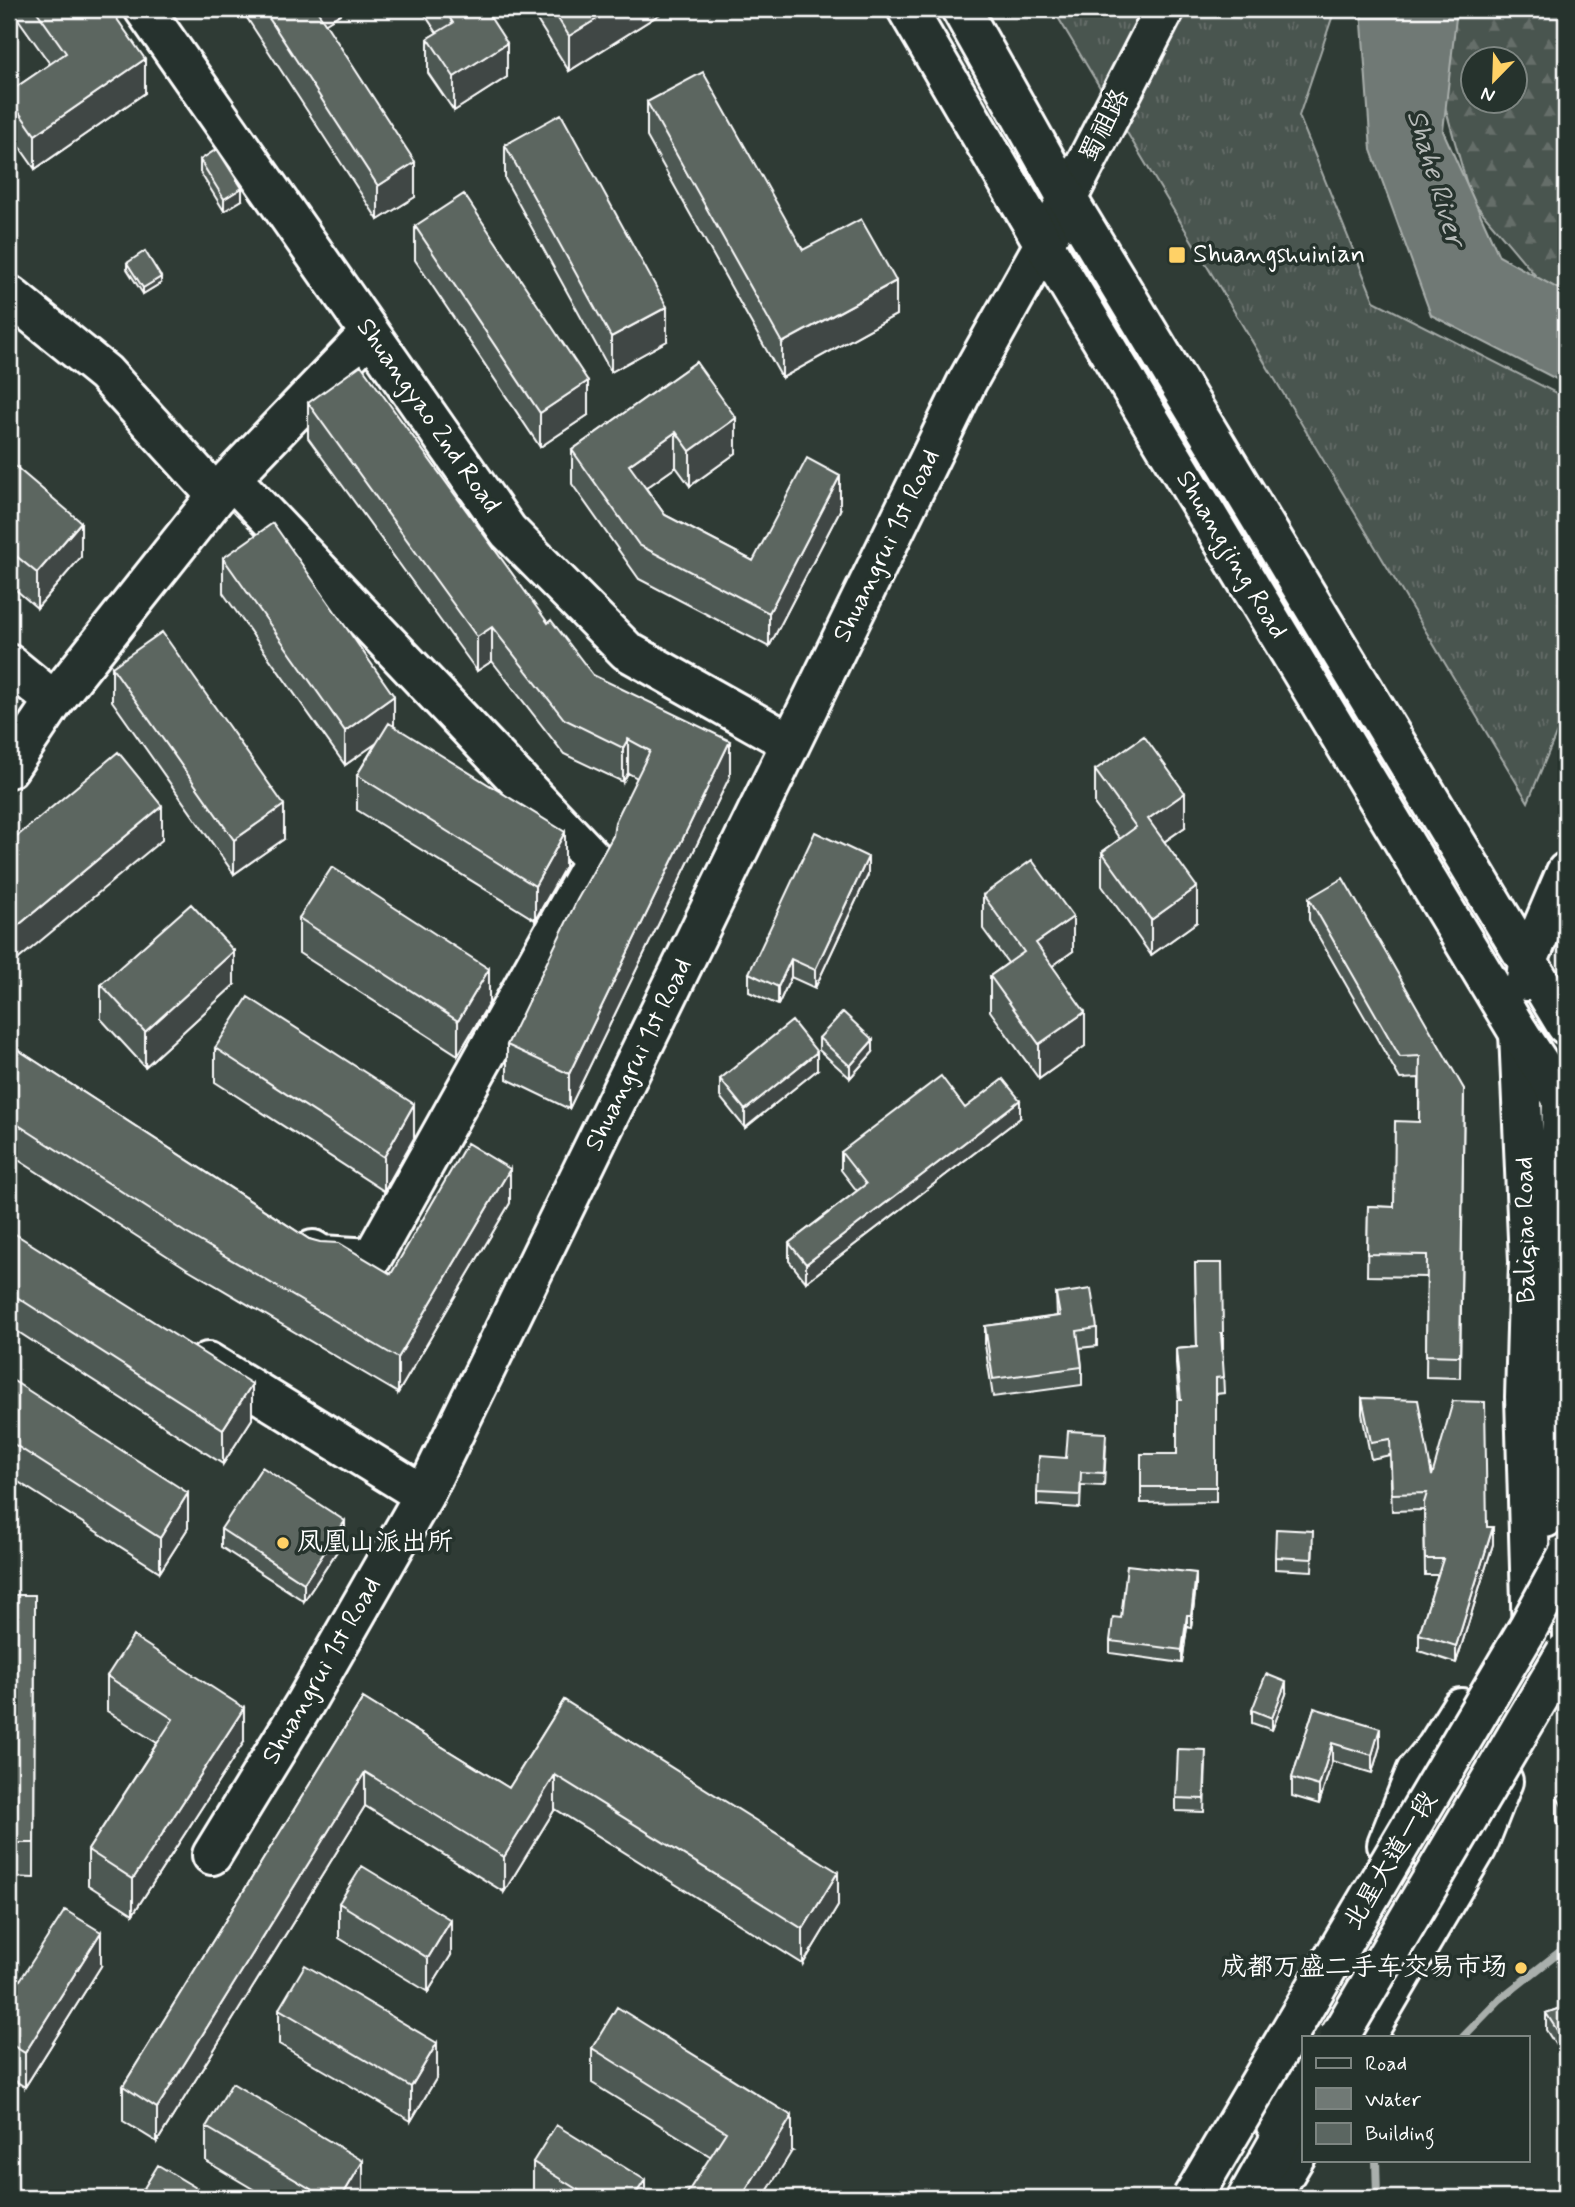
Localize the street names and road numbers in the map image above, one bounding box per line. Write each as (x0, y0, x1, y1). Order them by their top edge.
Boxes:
street label: 蜀祖路 (1072, 84, 1138, 168)
street label: Shuangyao 2nd Road (348, 312, 508, 520)
street label: Shuangrui 1st Road (826, 444, 948, 648)
street label: Shuangjing Road (1167, 464, 1295, 646)
street label: Shuangrui 1st Road (578, 953, 700, 1157)
street label: Baliqiao Road (1508, 1156, 1544, 1304)
street label: Shuangrui 1st Road (255, 1571, 389, 1771)
street label: 北星大道一段 (1336, 1785, 1446, 1937)

